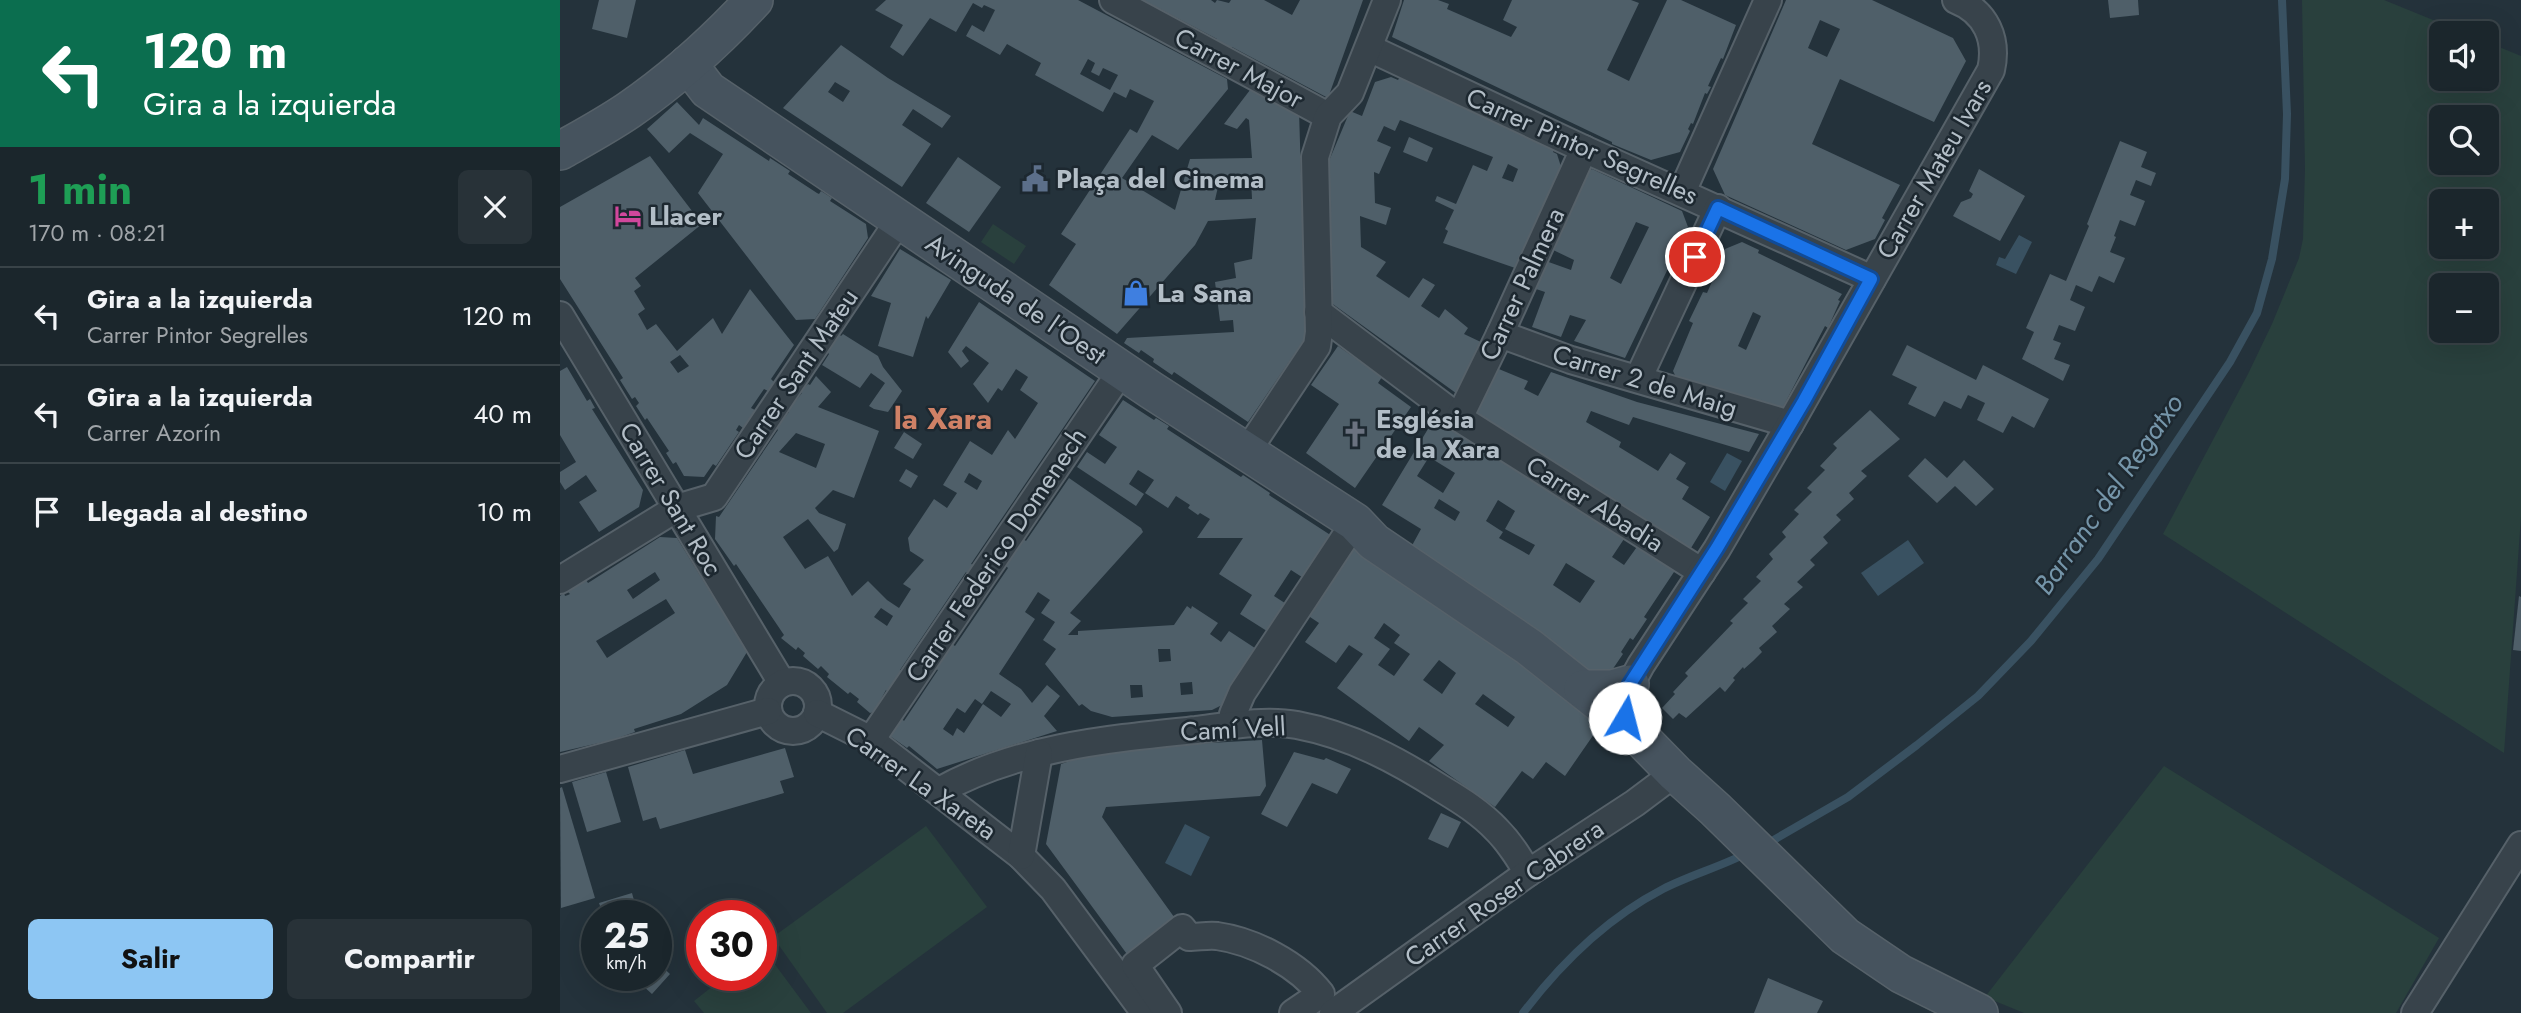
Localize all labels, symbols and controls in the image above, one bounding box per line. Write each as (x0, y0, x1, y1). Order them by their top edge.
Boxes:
text: 120 m (143, 16, 287, 86)
street label: Carrer Major (1168, 18, 1310, 118)
map controls (2429, 21, 2499, 343)
button: sound (2429, 21, 2499, 91)
icon: left (28, 28, 119, 119)
street label: Carrer Mateu Ivars (1867, 72, 2001, 266)
street label: Carrer Pintor Segrelles (1460, 78, 1704, 214)
text: Gira a la izquierda (143, 81, 396, 127)
button: search (2429, 105, 2499, 175)
text: 1 min (28, 159, 132, 220)
place label: Plaça del Cinema (1056, 160, 1264, 198)
public building icon: Plaça del Cinema (1020, 164, 1050, 194)
button: close (458, 170, 532, 244)
button: + (2429, 189, 2499, 259)
place label: Llacer (649, 197, 723, 235)
hotel icon: Llacer (613, 201, 643, 231)
street label: Carrer Palmera (1470, 201, 1574, 367)
text: 170 m · 08:21 (28, 216, 166, 250)
street label: Avinguda de l'Oest (918, 224, 1115, 374)
pin (1665, 227, 1725, 287)
icon: arrive (1676, 238, 1714, 276)
button: − (2429, 273, 2499, 343)
place label: La Sana (1157, 274, 1252, 312)
shop icon: La Sana (1121, 278, 1151, 308)
text: Gira a la izquierda (87, 280, 313, 318)
street label: Carrer Sant Mateu (725, 281, 867, 467)
icon: left (28, 297, 66, 335)
text: 120 m (462, 297, 532, 335)
text: Carrer Pintor Segrelles (87, 318, 308, 352)
street label: Carrer 2 de Maig (1548, 335, 1742, 427)
text: Gira a la izquierda (87, 378, 313, 416)
water label: Barranc del Regatxo (2024, 385, 2193, 603)
icon: left (28, 395, 66, 433)
text: 40 m (473, 395, 532, 433)
district label: la Xara (894, 397, 992, 440)
place label: Església de la Xara (1376, 400, 1500, 468)
street label: Carrer Sant Roc (610, 415, 732, 583)
text: Carrer Azorín (87, 416, 221, 450)
church icon: Església de la Xara (1340, 419, 1370, 449)
street label: Carrer Federico Domenech (896, 420, 1096, 690)
street label: Carrer Abadia (1519, 446, 1671, 562)
icon: arrive (28, 493, 66, 531)
text: Llegada al destino (87, 493, 308, 531)
text: 10 m (477, 493, 532, 531)
position arrow (1588, 681, 1662, 755)
street label: Camí Vell (1179, 707, 1287, 751)
street label: Carrer La Xareta (837, 717, 1005, 849)
street label: Carrer Roser Cabrera (1397, 810, 1611, 976)
speed limit sign: 30 (686, 900, 777, 991)
text: 25 (604, 911, 649, 961)
button: Salir (28, 919, 273, 999)
button: Compartir (287, 919, 532, 999)
text: km/h (606, 950, 647, 976)

